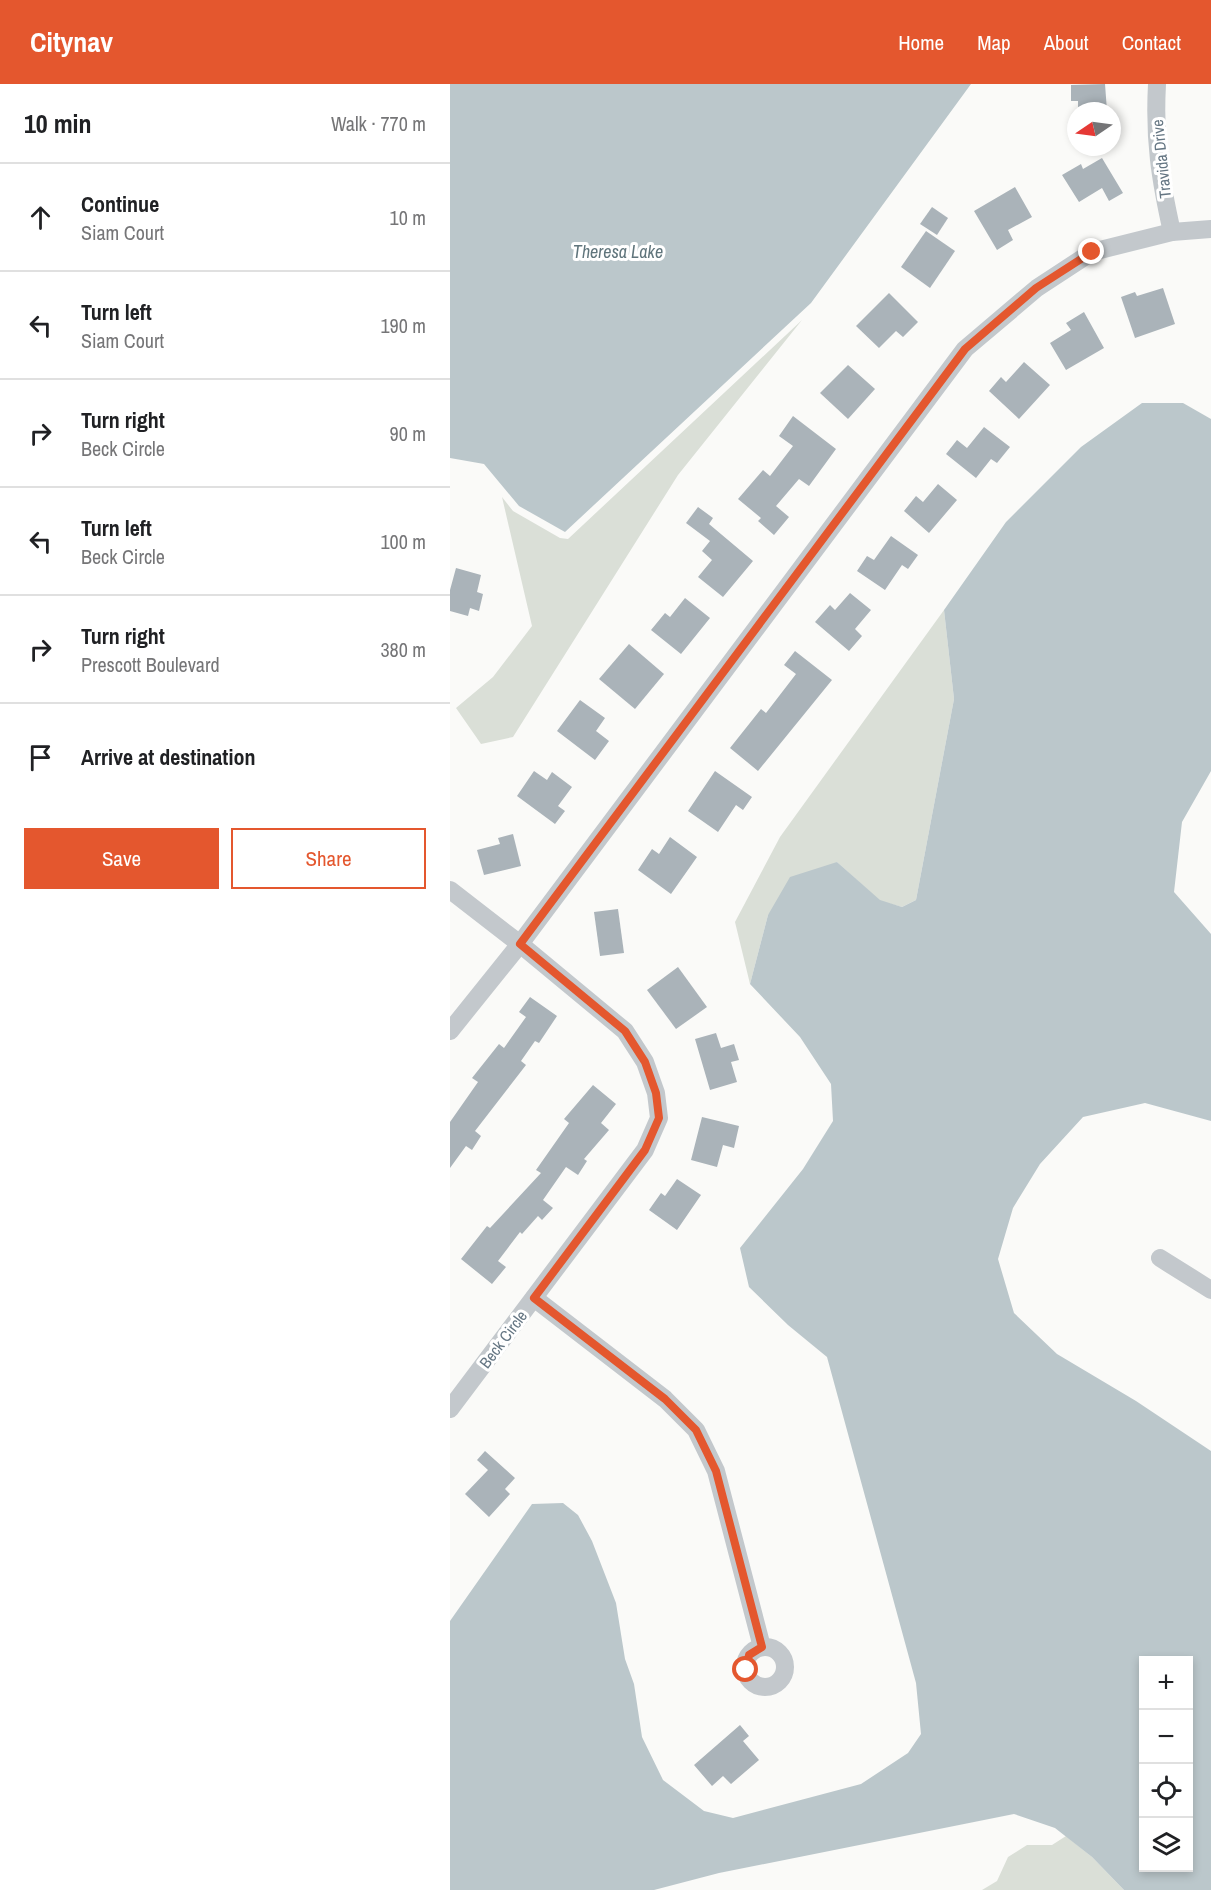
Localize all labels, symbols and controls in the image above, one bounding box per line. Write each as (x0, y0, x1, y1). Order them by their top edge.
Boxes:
text: Citynav (30, 23, 113, 61)
text: Home (898, 28, 944, 57)
text: Map (977, 28, 1011, 57)
text: About (1044, 28, 1089, 57)
text: Contact (1122, 28, 1181, 57)
north arrow (1067, 102, 1121, 156)
text: 10 min (24, 106, 92, 141)
text: Walk · 770 m (331, 110, 426, 137)
street label: Travida Drive (1146, 119, 1176, 199)
text: Continue (81, 189, 159, 219)
icon: ahead (24, 201, 57, 234)
text: 10 m (390, 204, 426, 231)
text: Siam Court (81, 219, 164, 246)
route end (1078, 238, 1104, 264)
water label: Theresa Lake (573, 239, 663, 264)
text: Turn left (81, 297, 152, 327)
icon: left (24, 309, 57, 342)
text: 190 m (380, 312, 426, 339)
text: Siam Court (81, 327, 164, 354)
text: Turn right (81, 405, 165, 435)
icon: right (24, 417, 57, 450)
text: 90 m (390, 420, 426, 447)
text: Beck Circle (81, 435, 165, 462)
text: Turn left (81, 513, 152, 543)
icon: left (24, 525, 57, 558)
text: 100 m (380, 528, 426, 555)
text: Beck Circle (81, 543, 165, 570)
text: Turn right (81, 621, 165, 651)
icon: right (24, 633, 57, 666)
text: 380 m (380, 636, 426, 663)
text: Prescott Boulevard (81, 651, 220, 678)
icon: arrive (24, 741, 57, 774)
text: Arrive at destination (81, 742, 255, 772)
button: Save (24, 828, 219, 889)
button: Share (231, 828, 426, 889)
street label: Beck Circle (474, 1306, 532, 1372)
route start (732, 1656, 758, 1682)
map controls (1139, 1656, 1193, 1872)
button: + (1139, 1656, 1193, 1710)
button: − (1139, 1710, 1193, 1764)
button: locate (1139, 1764, 1193, 1818)
button: layers (1139, 1818, 1193, 1872)

